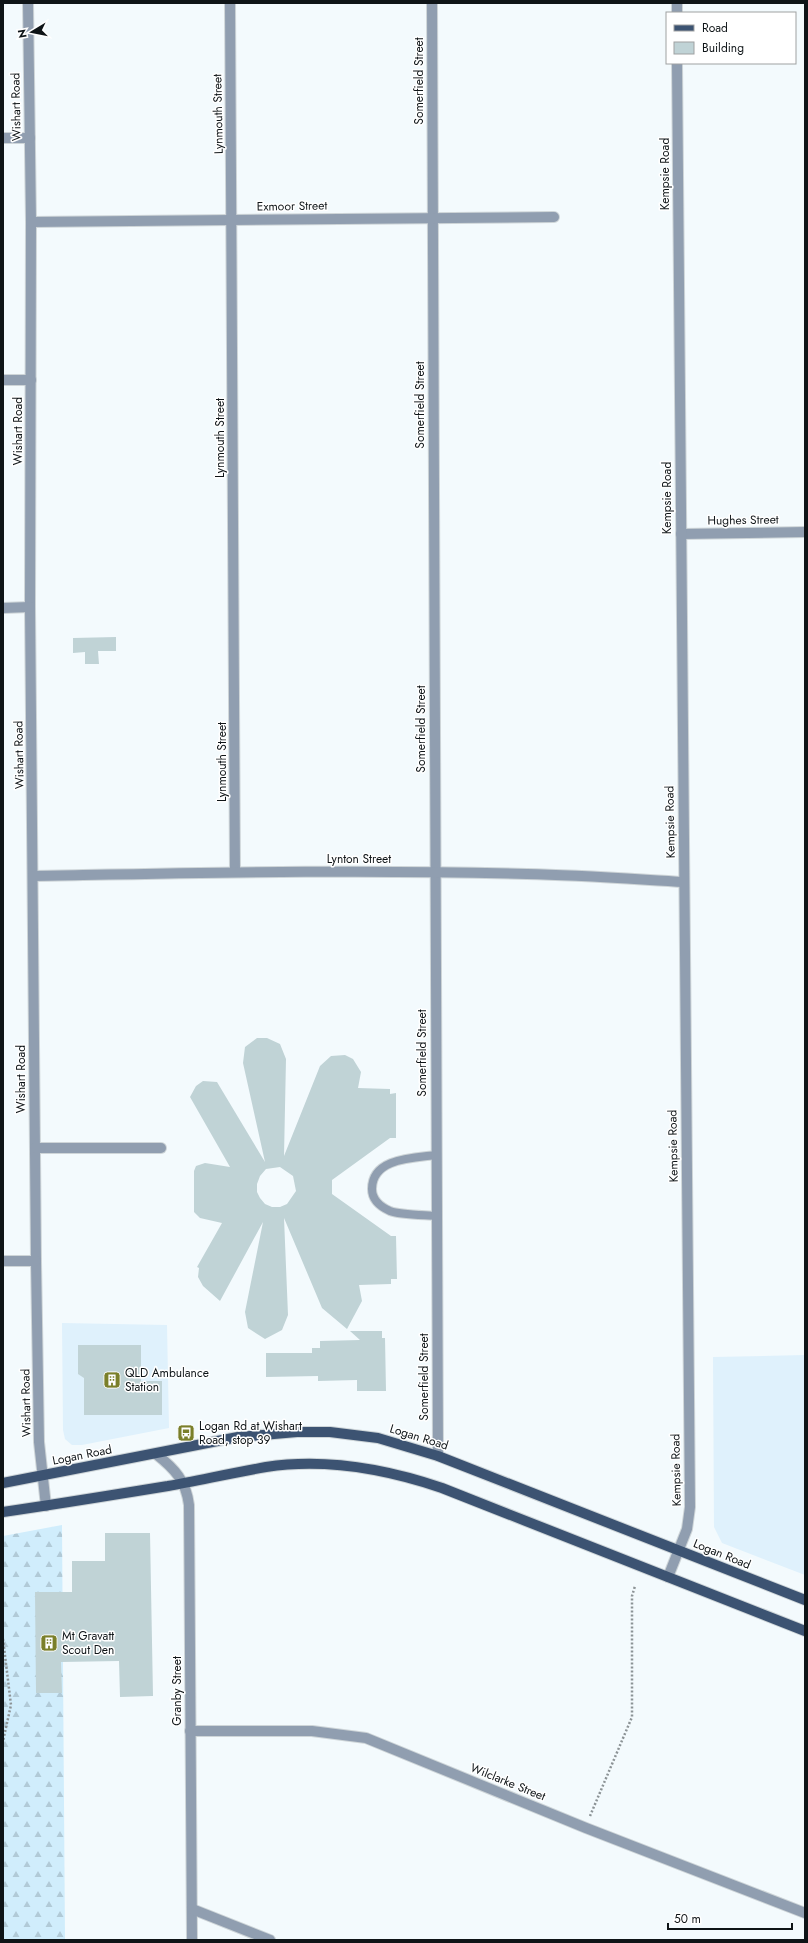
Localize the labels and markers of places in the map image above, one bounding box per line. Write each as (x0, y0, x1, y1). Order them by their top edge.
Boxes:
place label: QLD Ambulance Station (125, 1364, 209, 1396)
building icon: QLD Ambulance Station (102, 1370, 122, 1390)
place label: Logan Rd at Wishart Road, stop 39 (199, 1417, 302, 1449)
bus stop icon: Logan Rd at Wishart Road, stop 39 (176, 1423, 196, 1443)
place label: Mt Gravatt Scout Den (62, 1627, 114, 1659)
building icon: Mt Gravatt Scout Den (39, 1633, 59, 1653)

